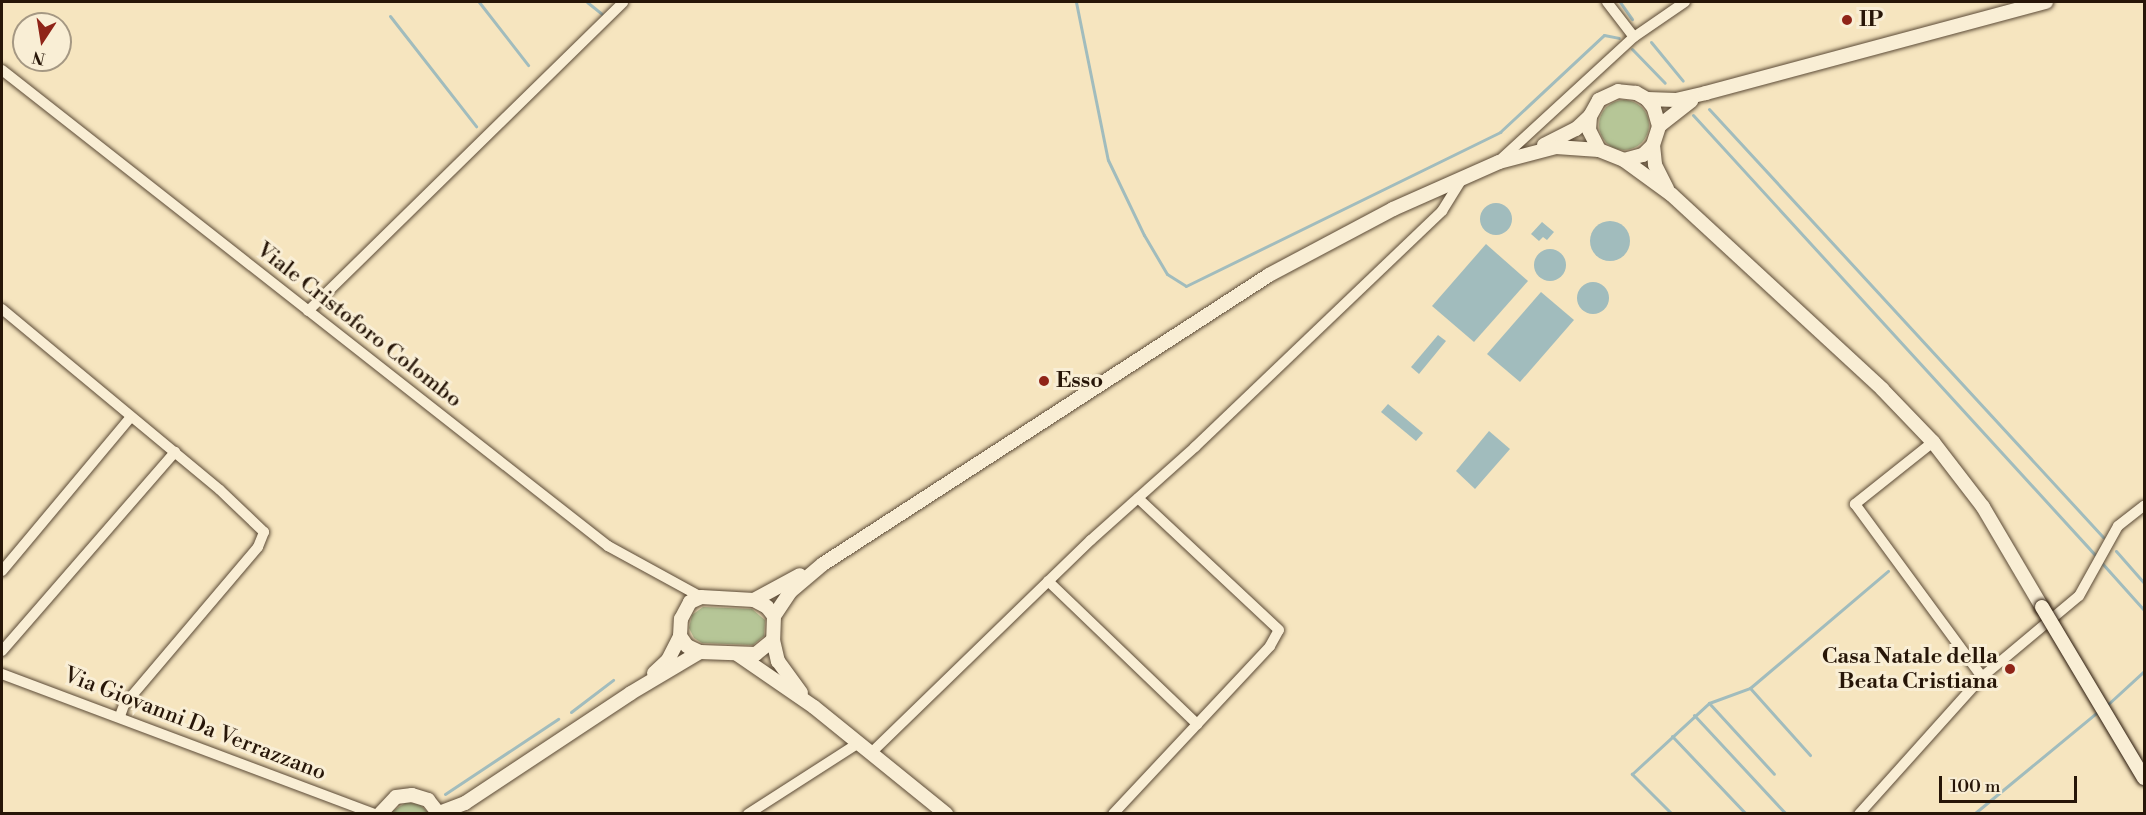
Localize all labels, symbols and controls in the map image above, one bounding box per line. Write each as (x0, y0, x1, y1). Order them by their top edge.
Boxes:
place label: IP (1859, 7, 1883, 33)
north arrow (12, 12, 72, 72)
marker: IP (1840, 13, 1854, 27)
text: N (30, 47, 47, 69)
street label: Viale Cristoforo Colombo (251, 237, 467, 413)
place label: Esso (1056, 368, 1103, 394)
marker: Esso (1037, 374, 1051, 388)
place label: Casa Natale della Beata Cristiana (1822, 643, 1998, 694)
street label: Via Giovanni Da Verrazzano (60, 662, 330, 786)
marker: Casa Natale della Beata Cristiana (2003, 662, 2017, 676)
scale bar (1942, 764, 2080, 802)
text: 100 m (1950, 775, 2001, 798)

